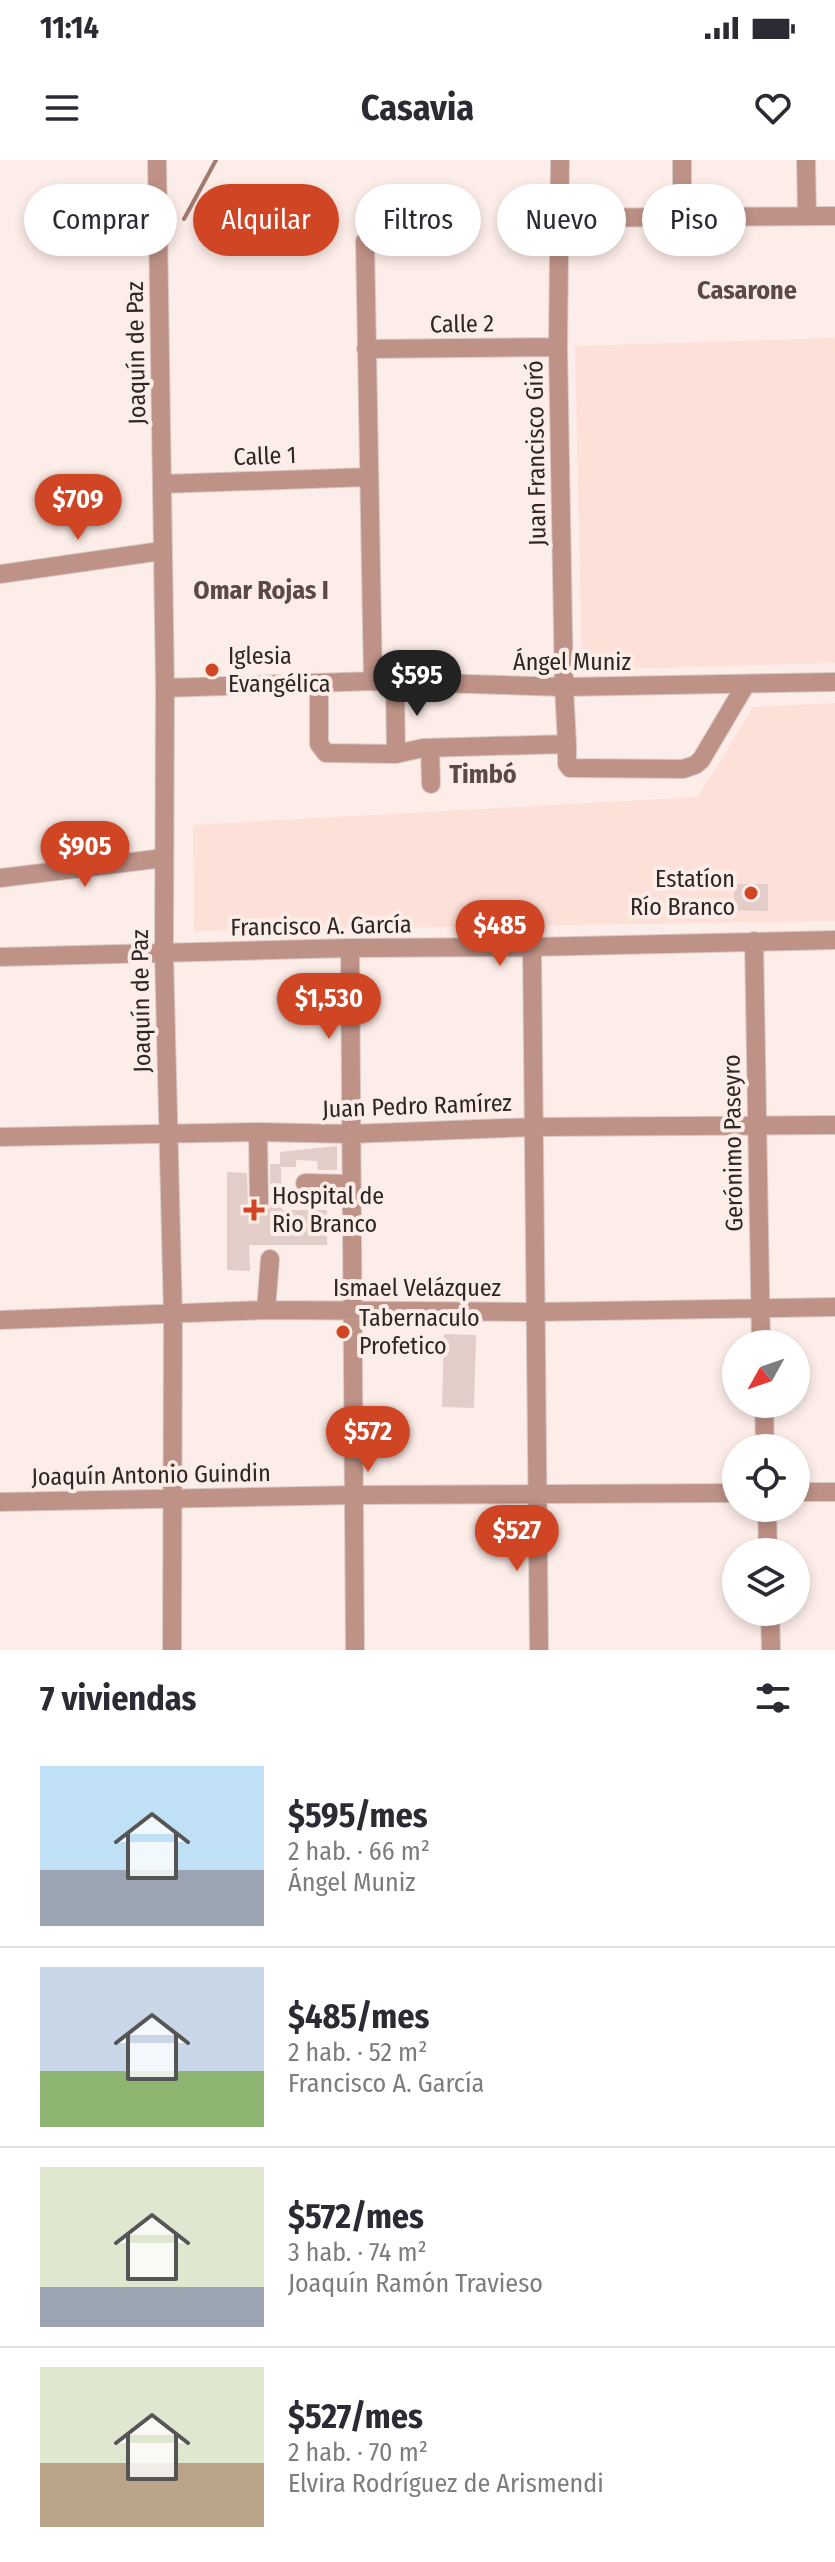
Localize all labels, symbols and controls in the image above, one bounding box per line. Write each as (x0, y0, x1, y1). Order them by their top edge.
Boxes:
text: 11:14 (40, 10, 99, 46)
icon: menu (40, 86, 84, 130)
text: Casavia (361, 86, 474, 130)
icon: heart (751, 86, 795, 130)
chip: Comprar (24, 184, 177, 256)
chip: Alquilar (193, 184, 339, 256)
chip: Filtros (355, 184, 481, 256)
chip: Nuevo (497, 184, 626, 256)
chip: Piso (642, 184, 746, 256)
district label: Casarone (697, 275, 797, 306)
street label: Joaquín de Paz (121, 281, 151, 425)
street label: Calle 2 (430, 309, 494, 339)
street label: Juan Francisco Giró (520, 360, 552, 546)
street label: Calle 1 (233, 441, 297, 471)
pin: $709 (31, 474, 125, 542)
text: $709 (53, 484, 103, 515)
district label: Omar Rojas I (193, 575, 329, 606)
place label: Iglesia Evangélica (228, 642, 330, 698)
street label: Ángel Muniz (513, 647, 631, 676)
pin: $595 (370, 650, 464, 718)
text: $595 (391, 660, 443, 691)
marker: Iglesia Evangélica (203, 661, 221, 679)
district label: Timbó (449, 759, 517, 790)
pin: $905 (38, 821, 132, 889)
text: $905 (59, 831, 111, 862)
place label: Estatíon Río Branco (630, 865, 735, 921)
marker: Estatíon Río Branco (742, 884, 760, 902)
pin: $485 (453, 900, 547, 968)
street label: Francisco A. García (230, 910, 412, 942)
text: $485 (474, 910, 526, 941)
street label: Joaquín de Paz (126, 929, 156, 1073)
pin: $1,530 (264, 973, 394, 1041)
text: $1,530 (295, 983, 363, 1014)
street label: Gerónimo Paseyro (717, 1054, 749, 1232)
street label: Juan Pedro Ramírez (322, 1089, 512, 1123)
place label: Hospital de Rio Branco (272, 1182, 384, 1238)
marker: Hospital de Rio Branco (243, 1199, 265, 1221)
street label: Ismael Velázquez (333, 1274, 501, 1302)
place label: Tabernaculo Profetico (359, 1304, 480, 1360)
marker: Tabernaculo Profetico (334, 1323, 352, 1341)
north arrow (722, 1330, 810, 1418)
map controls (722, 1330, 810, 1626)
pin: $572 (321, 1406, 415, 1474)
text: $572 (344, 1416, 392, 1447)
button: locate (722, 1434, 810, 1522)
street label: Joaquín Antonio Guindin (31, 1459, 271, 1491)
pin: $527 (470, 1505, 564, 1573)
text: $527 (493, 1515, 541, 1546)
button: layers (722, 1538, 810, 1626)
icon: filters (751, 1676, 795, 1720)
text: 7 viviendas (40, 1678, 196, 1719)
text: $595/mes (288, 1795, 428, 1836)
icon: home (104, 1798, 200, 1894)
text: 2 hab. · 66 m² (288, 1836, 430, 1867)
text: Ángel Muniz (288, 1867, 416, 1898)
text: $485/mes (288, 1996, 429, 2037)
icon: home (104, 1999, 200, 2095)
text: 2 hab. · 52 m² (288, 2037, 427, 2068)
text: Francisco A. García (288, 2068, 484, 2099)
text: $572/mes (288, 2196, 424, 2237)
icon: home (104, 2199, 200, 2295)
text: 3 hab. · 74 m² (288, 2237, 427, 2268)
text: Joaquín Ramón Travieso (288, 2268, 543, 2299)
text: $527/mes (288, 2396, 423, 2437)
icon: home (104, 2399, 200, 2495)
text: 2 hab. · 70 m² (288, 2437, 428, 2468)
text: Elvira Rodríguez de Arismendi (288, 2468, 604, 2499)

